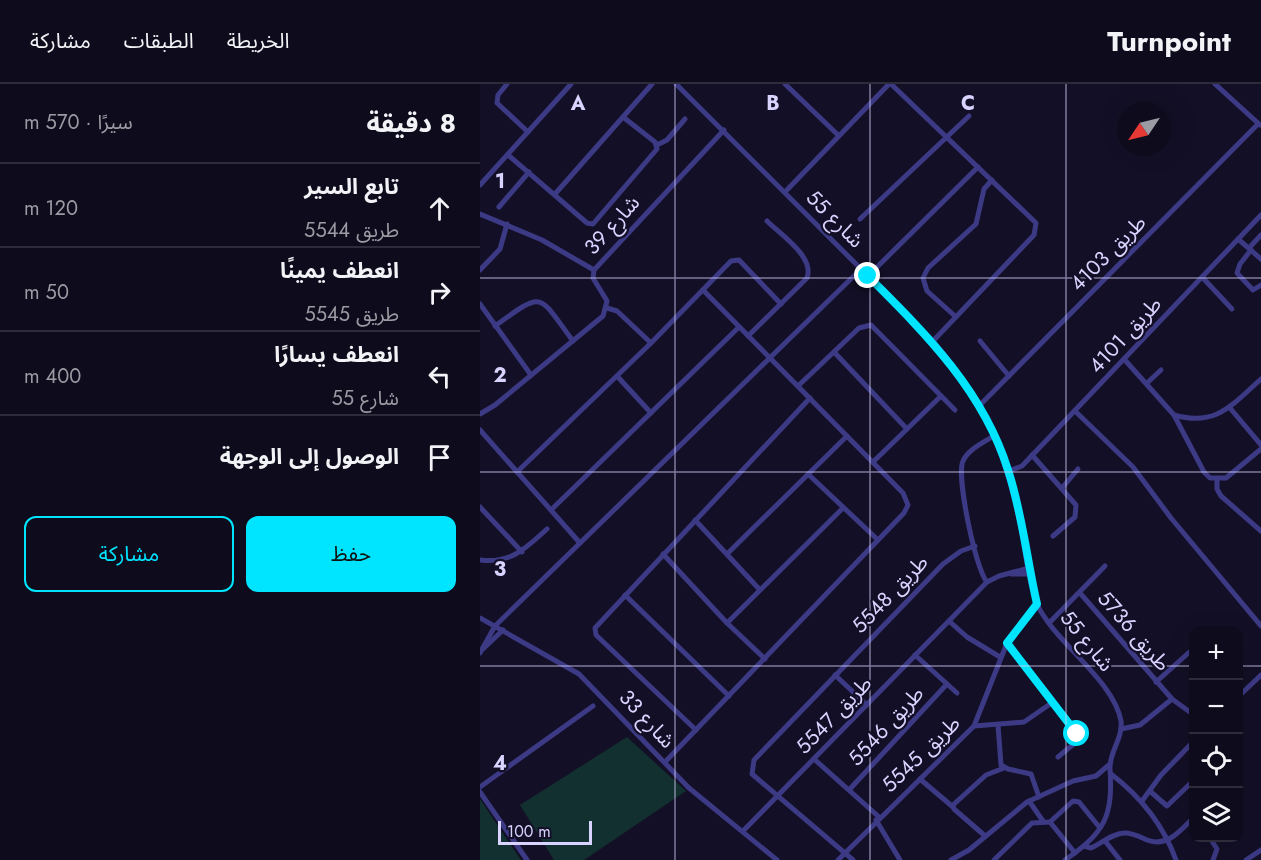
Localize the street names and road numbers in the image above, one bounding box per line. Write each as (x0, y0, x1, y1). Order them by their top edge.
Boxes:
street label: شارع 55 (799, 183, 871, 255)
street label: شارع 39 (577, 189, 647, 261)
street label: طريق 4103 (1063, 208, 1153, 298)
street label: طريق 4101 (1082, 290, 1168, 380)
street label: طريق 5548 (845, 548, 935, 640)
street label: طريق 5736 (1091, 584, 1177, 678)
street label: شارع 55 (1053, 604, 1121, 678)
street label: طريق 5547 (789, 669, 879, 761)
street label: طريق 5546 (841, 679, 931, 773)
street label: شارع 33 (612, 683, 682, 755)
street label: طريق 5545 (875, 709, 967, 799)

